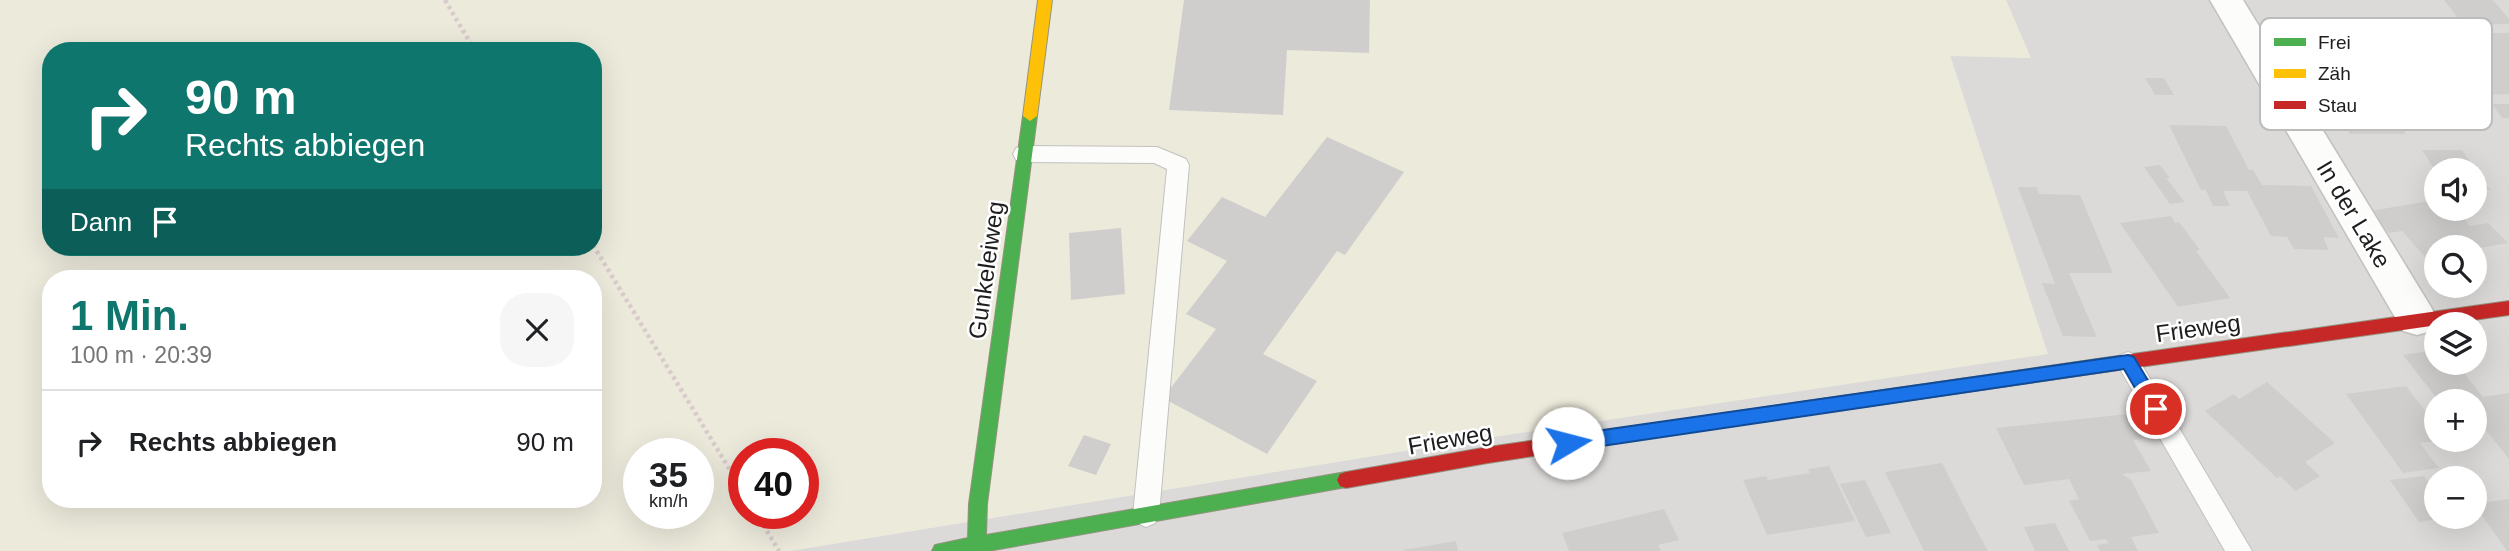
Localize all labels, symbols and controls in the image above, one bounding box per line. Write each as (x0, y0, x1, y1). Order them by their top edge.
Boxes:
legend (2260, 18, 2492, 130)
text: Frei (2318, 32, 2351, 53)
text: Zäh (2318, 63, 2351, 84)
icon: right (70, 70, 161, 161)
text: 90 m (185, 70, 297, 124)
text: Stau (2318, 95, 2357, 116)
text: Rechts abbiegen (185, 127, 425, 163)
street label: In der Lake (2312, 156, 2396, 272)
map controls (2424, 158, 2487, 529)
button: sound (2424, 158, 2487, 221)
street label: Gunkeleiweg (963, 199, 1009, 341)
icon: arrive (146, 203, 184, 241)
text: Dann (70, 207, 132, 237)
button: search (2424, 235, 2487, 298)
text: 1 Min. (70, 292, 189, 339)
button: close (500, 293, 574, 367)
street label: Frieweg (2154, 309, 2242, 347)
button: layers (2424, 312, 2487, 375)
text: 100 m · 20:39 (70, 342, 212, 368)
pin (2126, 379, 2186, 439)
button: + (2424, 389, 2487, 452)
icon: arrive (2137, 390, 2175, 428)
position arrow (1531, 406, 1605, 480)
street label: Frieweg (1406, 418, 1494, 460)
icon: right (70, 424, 108, 462)
text: Rechts abbiegen (129, 427, 337, 457)
text: 90 m (516, 427, 574, 457)
speed limit sign: 40 (728, 438, 819, 529)
text: 35 (649, 455, 688, 494)
button: − (2424, 466, 2487, 529)
text: km/h (649, 491, 688, 511)

